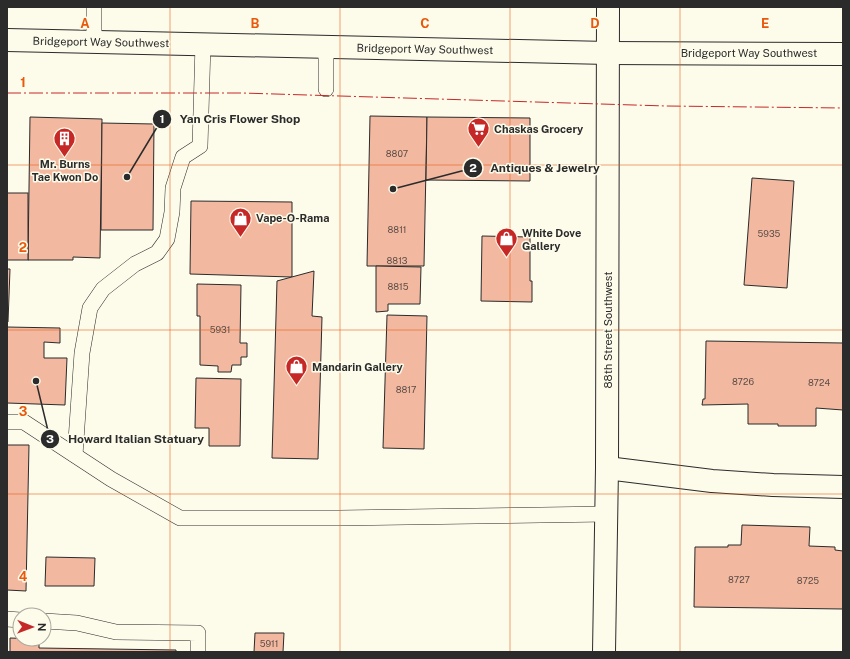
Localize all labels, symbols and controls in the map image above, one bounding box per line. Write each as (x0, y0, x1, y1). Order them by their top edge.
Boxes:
text: A (80, 16, 90, 31)
text: B (251, 16, 260, 31)
text: C (420, 16, 430, 31)
text: D (590, 16, 600, 31)
text: E (761, 16, 769, 31)
street label: Bridgeport Way Southwest (33, 35, 169, 49)
street label: Bridgeport Way Southwest (357, 42, 493, 56)
street label: Bridgeport Way Southwest (681, 47, 817, 59)
text: 1 (20, 75, 26, 90)
callout: Yan Cris Flower Shop (152, 107, 308, 131)
text: 1 (159, 112, 165, 126)
text: Yan Cris Flower Shop (180, 112, 300, 126)
supermarket icon: Chaskas Grocery (465, 116, 491, 149)
place label: Chaskas Grocery (494, 123, 584, 135)
building icon: Mr. Burns Tae Kwon Do (52, 125, 78, 158)
house number: 8807 (386, 148, 408, 159)
callout: Antiques & Jewelry (463, 156, 608, 180)
place label: Mr. Burns Tae Kwon Do (32, 158, 98, 183)
text: 2 (469, 161, 477, 175)
text: Antiques & Jewelry (490, 161, 600, 175)
shop icon: Vape-O-Rama (228, 205, 254, 238)
place label: Vape-O-Rama (256, 212, 329, 224)
house number: 8811 (388, 224, 406, 235)
shop icon: White Dove Gallery (493, 226, 519, 259)
place label: White Dove Gallery (522, 227, 581, 252)
house number: 5935 (758, 228, 781, 239)
text: 2 (19, 240, 27, 255)
house number: 8813 (387, 255, 408, 266)
street label: 88th Street Southwest (602, 271, 614, 389)
house number: 8815 (387, 281, 409, 292)
house number: 5931 (210, 324, 230, 335)
shop icon: Mandarin Gallery (284, 354, 310, 387)
place label: Mandarin Gallery (312, 361, 404, 373)
house number: 8726 (732, 376, 754, 387)
house number: 8724 (808, 377, 830, 388)
house number: 8817 (396, 384, 416, 395)
text: 3 (19, 404, 28, 419)
callout: Howard Italian Statuary (40, 427, 212, 451)
text: 3 (46, 432, 54, 446)
text: Howard Italian Statuary (68, 432, 204, 446)
text: 4 (19, 569, 28, 584)
house number: 8727 (728, 574, 750, 585)
house number: 8725 (797, 575, 819, 586)
north arrow (12, 607, 52, 647)
text: N (36, 623, 48, 632)
house number: 5911 (260, 638, 278, 649)

